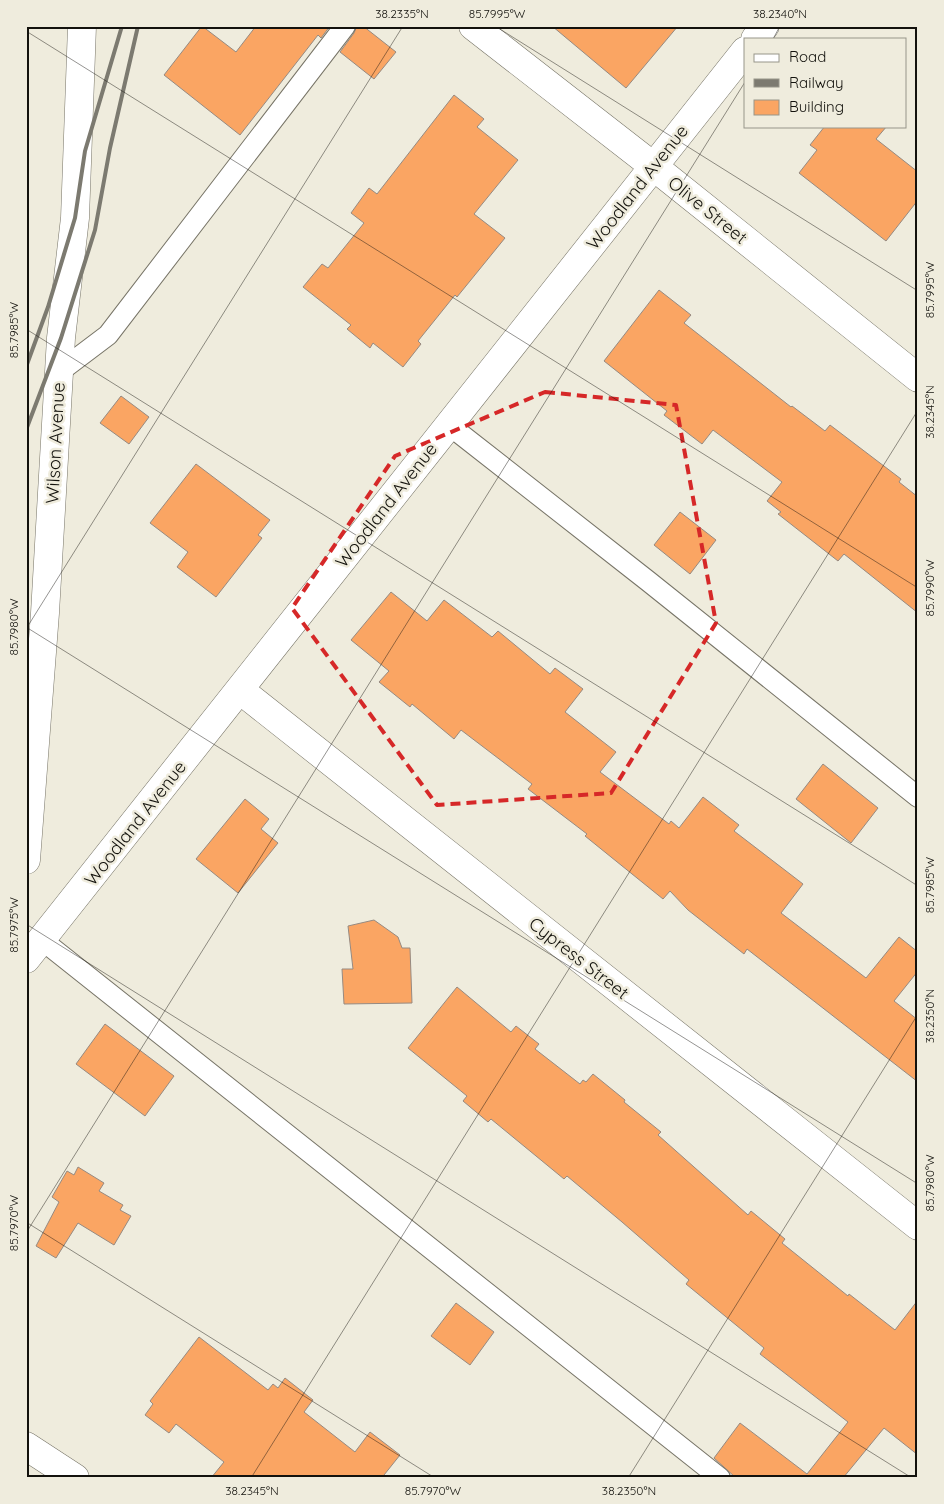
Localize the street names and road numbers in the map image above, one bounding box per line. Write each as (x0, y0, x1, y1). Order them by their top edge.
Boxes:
street label: Woodland Avenue (581, 120, 693, 254)
street label: Olive Street (664, 171, 752, 249)
street label: Wilson Avenue (40, 382, 70, 504)
street label: Woodland Avenue (330, 438, 442, 572)
street label: Woodland Avenue (79, 756, 191, 890)
street label: Cypress Street (524, 912, 634, 1004)

